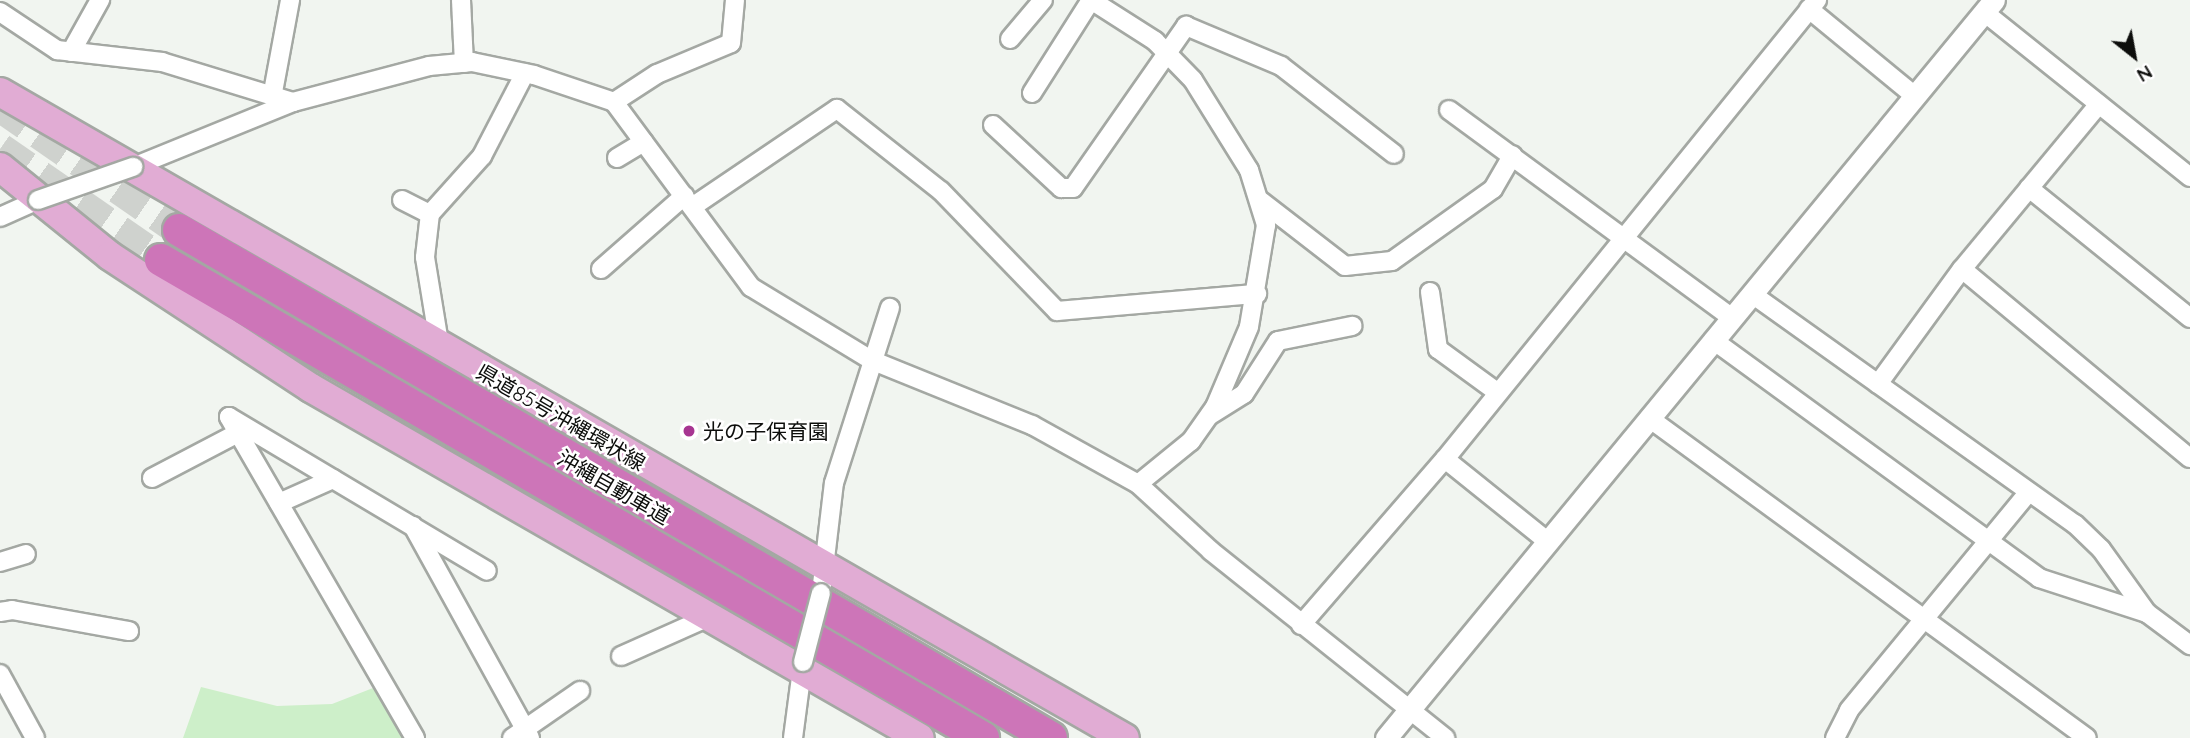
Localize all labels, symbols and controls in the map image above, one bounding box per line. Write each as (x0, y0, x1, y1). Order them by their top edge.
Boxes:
north arrow (2099, 21, 2169, 91)
text: N (2133, 60, 2157, 88)
street label: 県道85号沖縄環状線 (472, 358, 650, 476)
place label: 光の子保育園 (703, 418, 829, 444)
marker: 光の子保育園 (681, 423, 697, 439)
street label: 沖縄自動車道 (553, 445, 675, 529)

